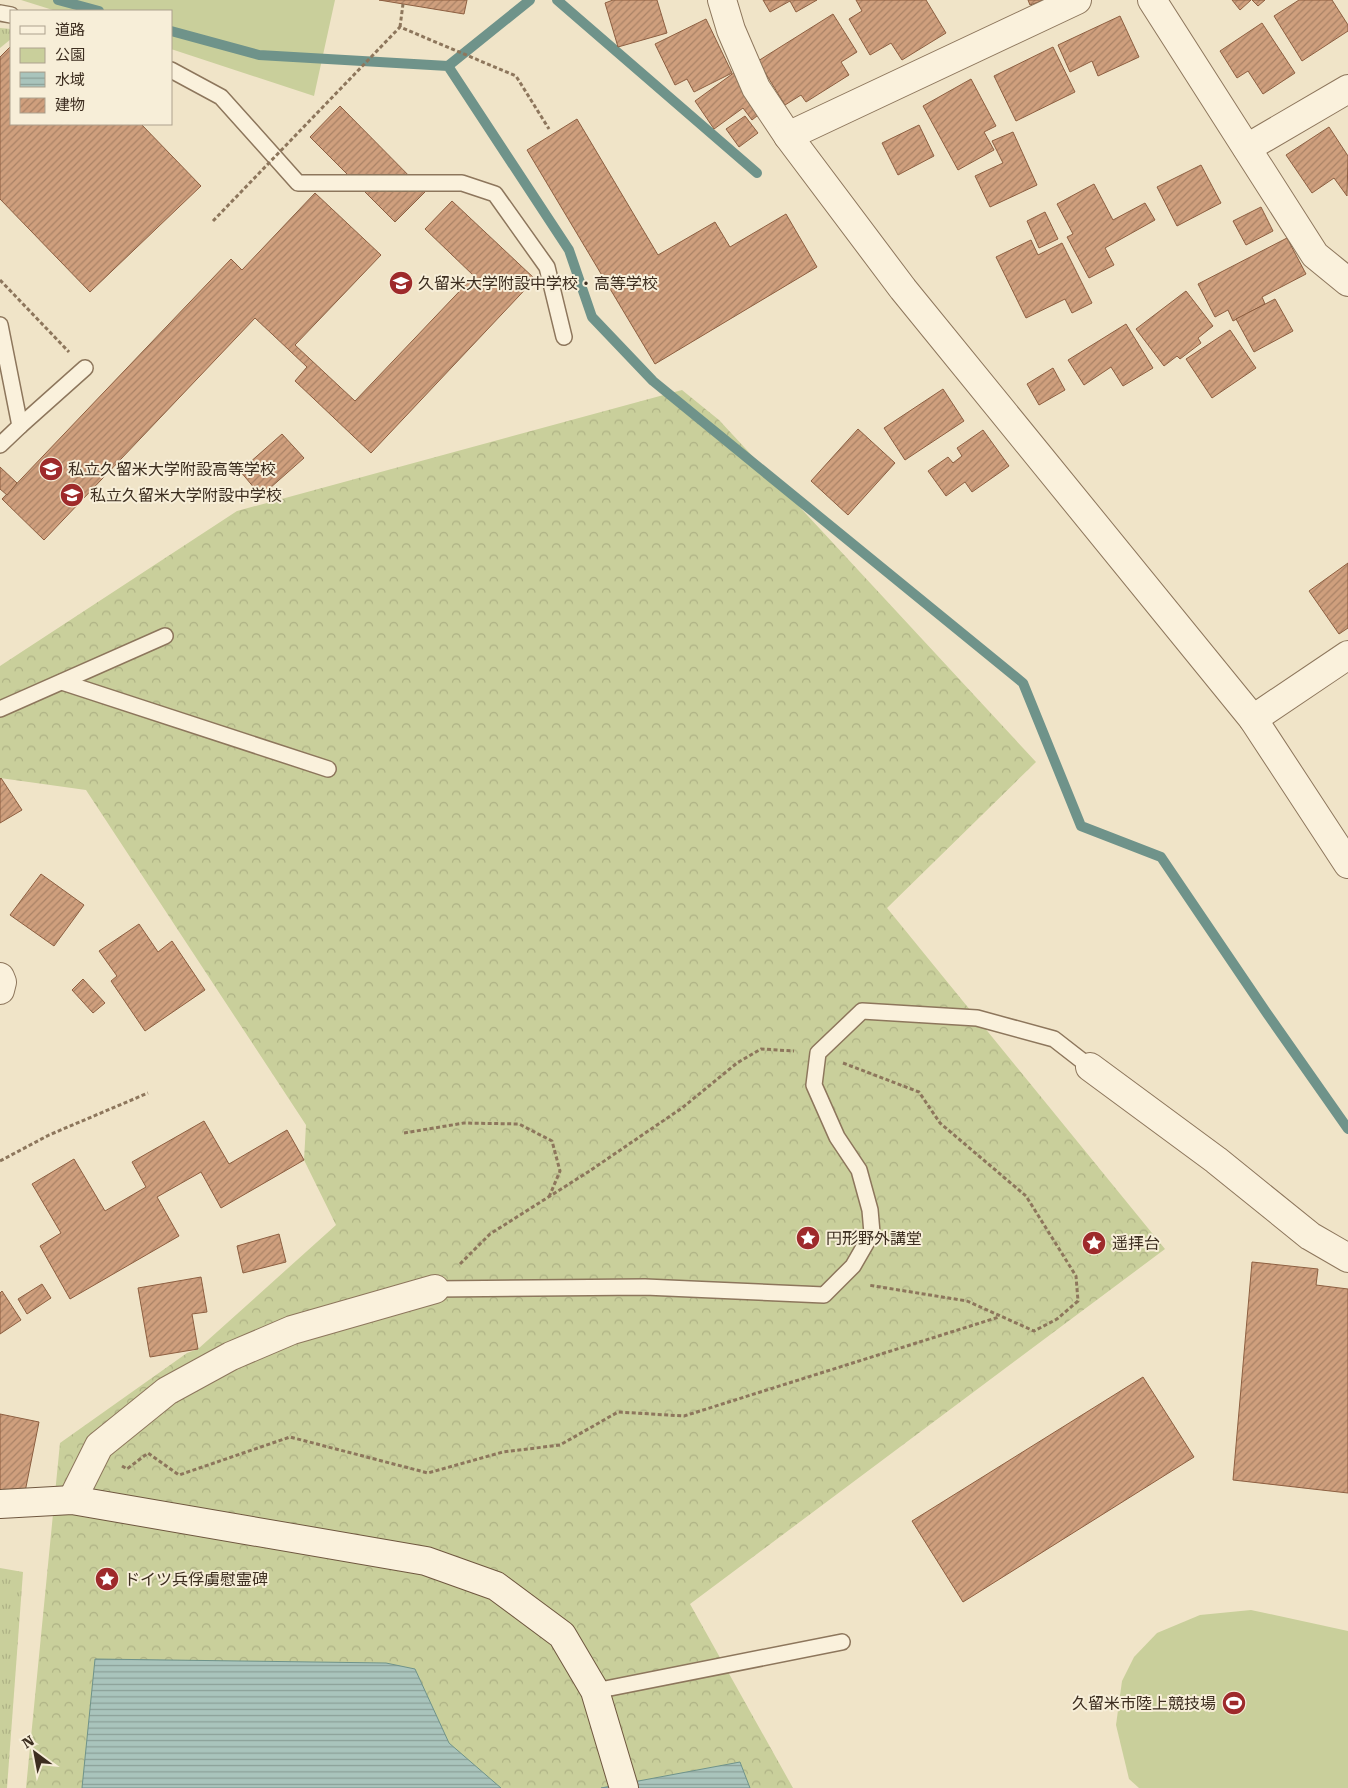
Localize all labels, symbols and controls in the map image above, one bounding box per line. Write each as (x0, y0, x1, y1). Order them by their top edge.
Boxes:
legend (10, 10, 172, 125)
text: 道路 (55, 21, 85, 39)
text: 公園 (55, 46, 85, 64)
text: 水域 (55, 71, 85, 89)
text: 建物 (55, 96, 85, 114)
school or university icon: 久留米大学附設中学校・高等学校 (388, 270, 414, 296)
place label: 久留米大学附設中学校・高等学校 (418, 274, 658, 293)
school or university icon: 私立久留米大学附設高等学校 (38, 456, 64, 482)
place label: 私立久留米大学附設高等学校 (68, 460, 276, 479)
school or university icon: 私立久留米大学附設中学校 (59, 482, 85, 508)
place label: 私立久留米大学附設中学校 (90, 486, 282, 505)
place icon: 円形野外講堂 (795, 1225, 821, 1251)
place label: 円形野外講堂 (826, 1229, 922, 1248)
place icon: 遥拝台 (1081, 1230, 1107, 1256)
place label: 遥拝台 (1112, 1234, 1160, 1253)
place icon: ドイツ兵俘虜慰霊碑 (94, 1566, 120, 1592)
place label: ドイツ兵俘虜慰霊碑 (124, 1570, 268, 1589)
sports icon: 久留米市陸上競技場 (1221, 1690, 1247, 1716)
place label: 久留米市陸上競技場 (1072, 1694, 1216, 1713)
north arrow (10, 1728, 60, 1778)
text: N (19, 1732, 37, 1752)

